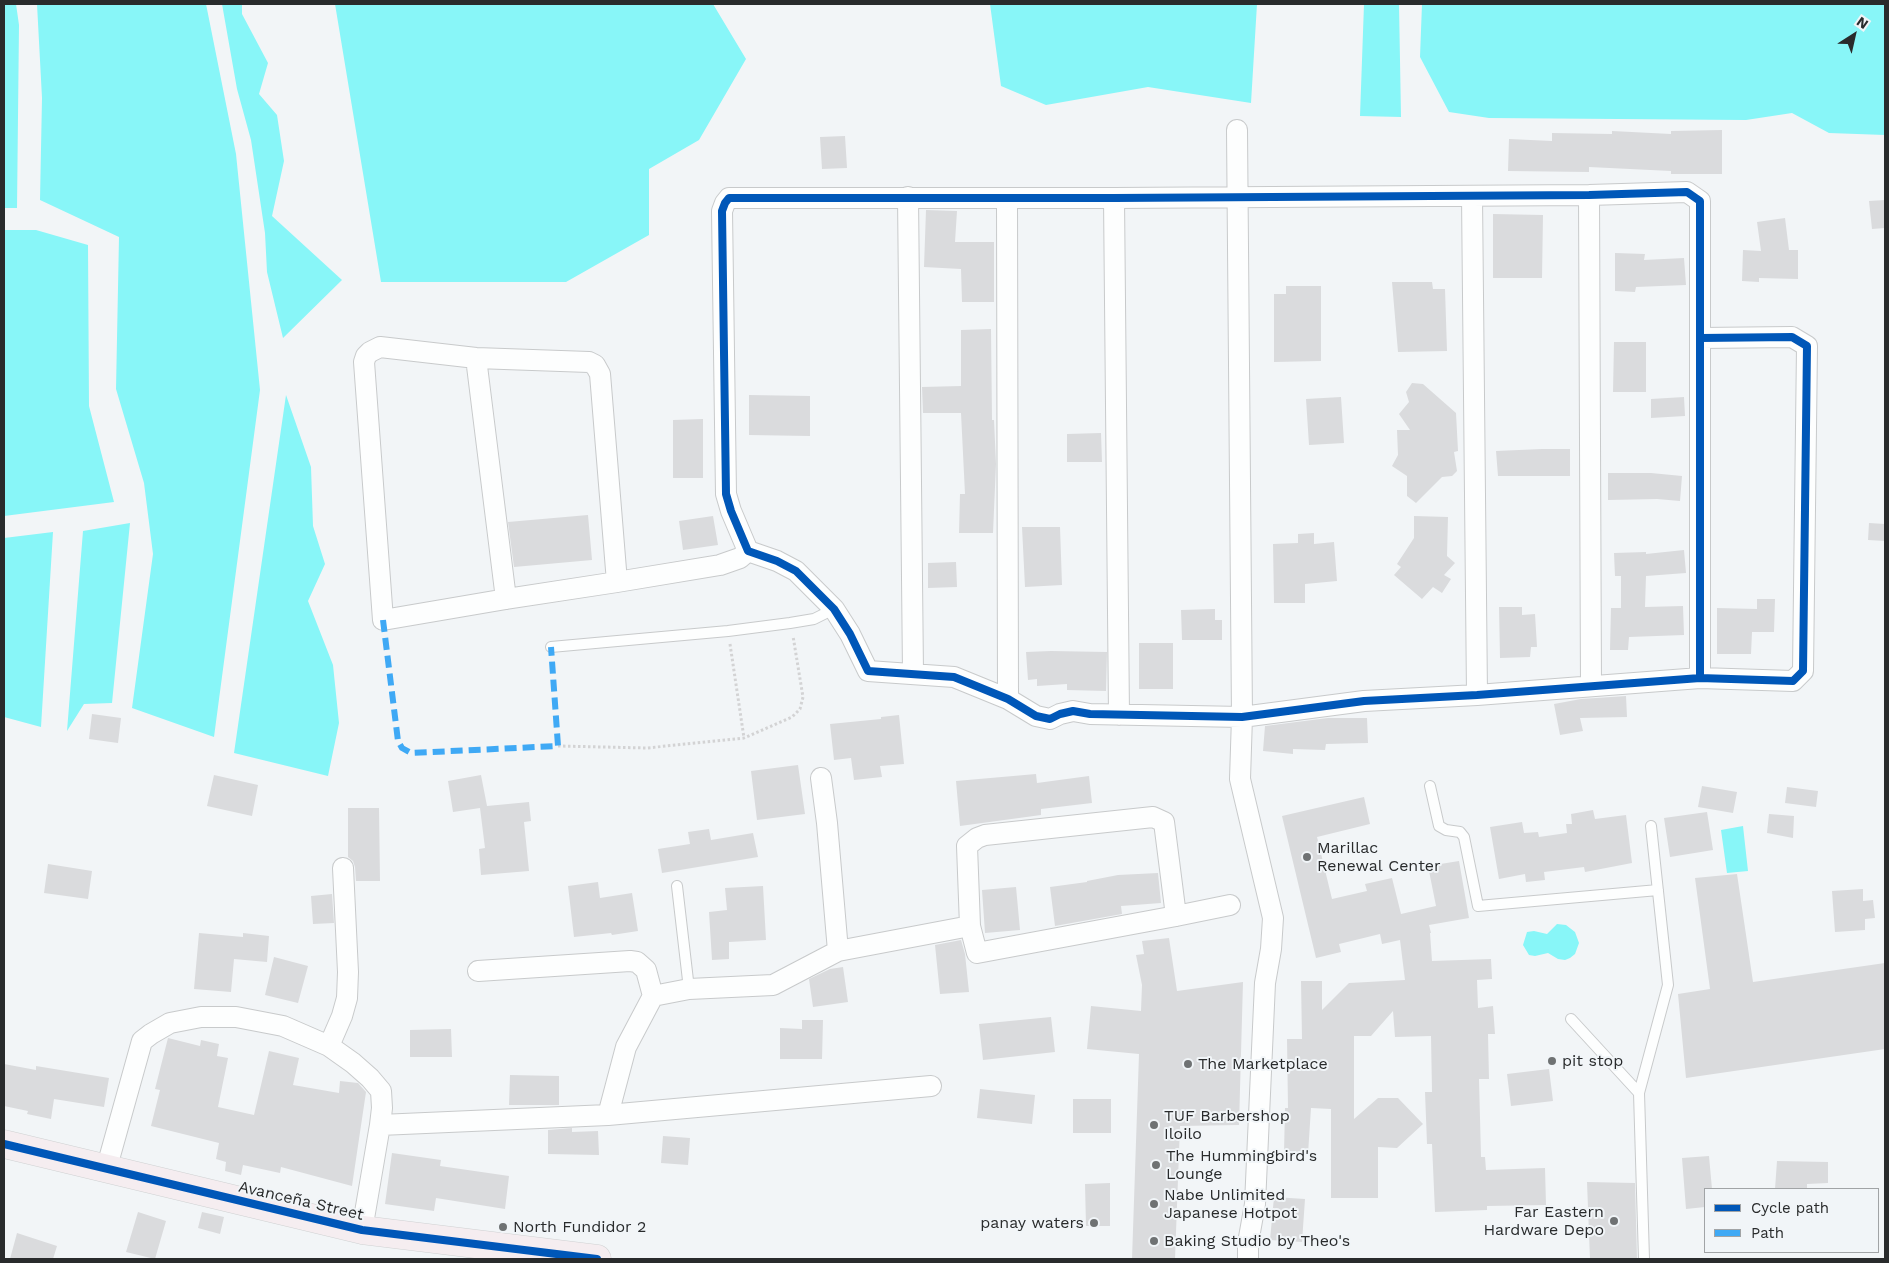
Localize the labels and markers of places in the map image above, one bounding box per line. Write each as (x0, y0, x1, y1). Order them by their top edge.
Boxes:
place label: Marillac Renewal Center (1317, 838, 1441, 876)
marker: Marillac Renewal Center (1301, 851, 1313, 863)
place label: pit stop (1562, 1051, 1623, 1071)
place label: The Marketplace (1198, 1054, 1328, 1074)
marker: pit stop (1546, 1055, 1558, 1067)
marker: The Marketplace (1182, 1058, 1194, 1070)
place label: TUF Barbershop Iloilo (1164, 1106, 1290, 1144)
marker: TUF Barbershop Iloilo (1148, 1119, 1160, 1131)
place label: The Hummingbird's Lounge (1166, 1146, 1317, 1184)
marker: The Hummingbird's Lounge (1150, 1159, 1162, 1171)
place label: Nabe Unlimited Japanese Hotpot (1164, 1185, 1297, 1223)
marker: Nabe Unlimited Japanese Hotpot (1148, 1198, 1160, 1210)
place label: Far Eastern Hardware Depo (1483, 1202, 1604, 1240)
place label: panay waters (980, 1213, 1084, 1233)
marker: Far Eastern Hardware Depo (1608, 1215, 1620, 1227)
place label: North Fundidor 2 (513, 1217, 646, 1237)
marker: panay waters (1088, 1217, 1100, 1229)
marker: North Fundidor 2 (497, 1221, 509, 1233)
place label: Baking Studio by Theo's (1164, 1231, 1350, 1251)
marker: Baking Studio by Theo's (1148, 1235, 1160, 1247)

